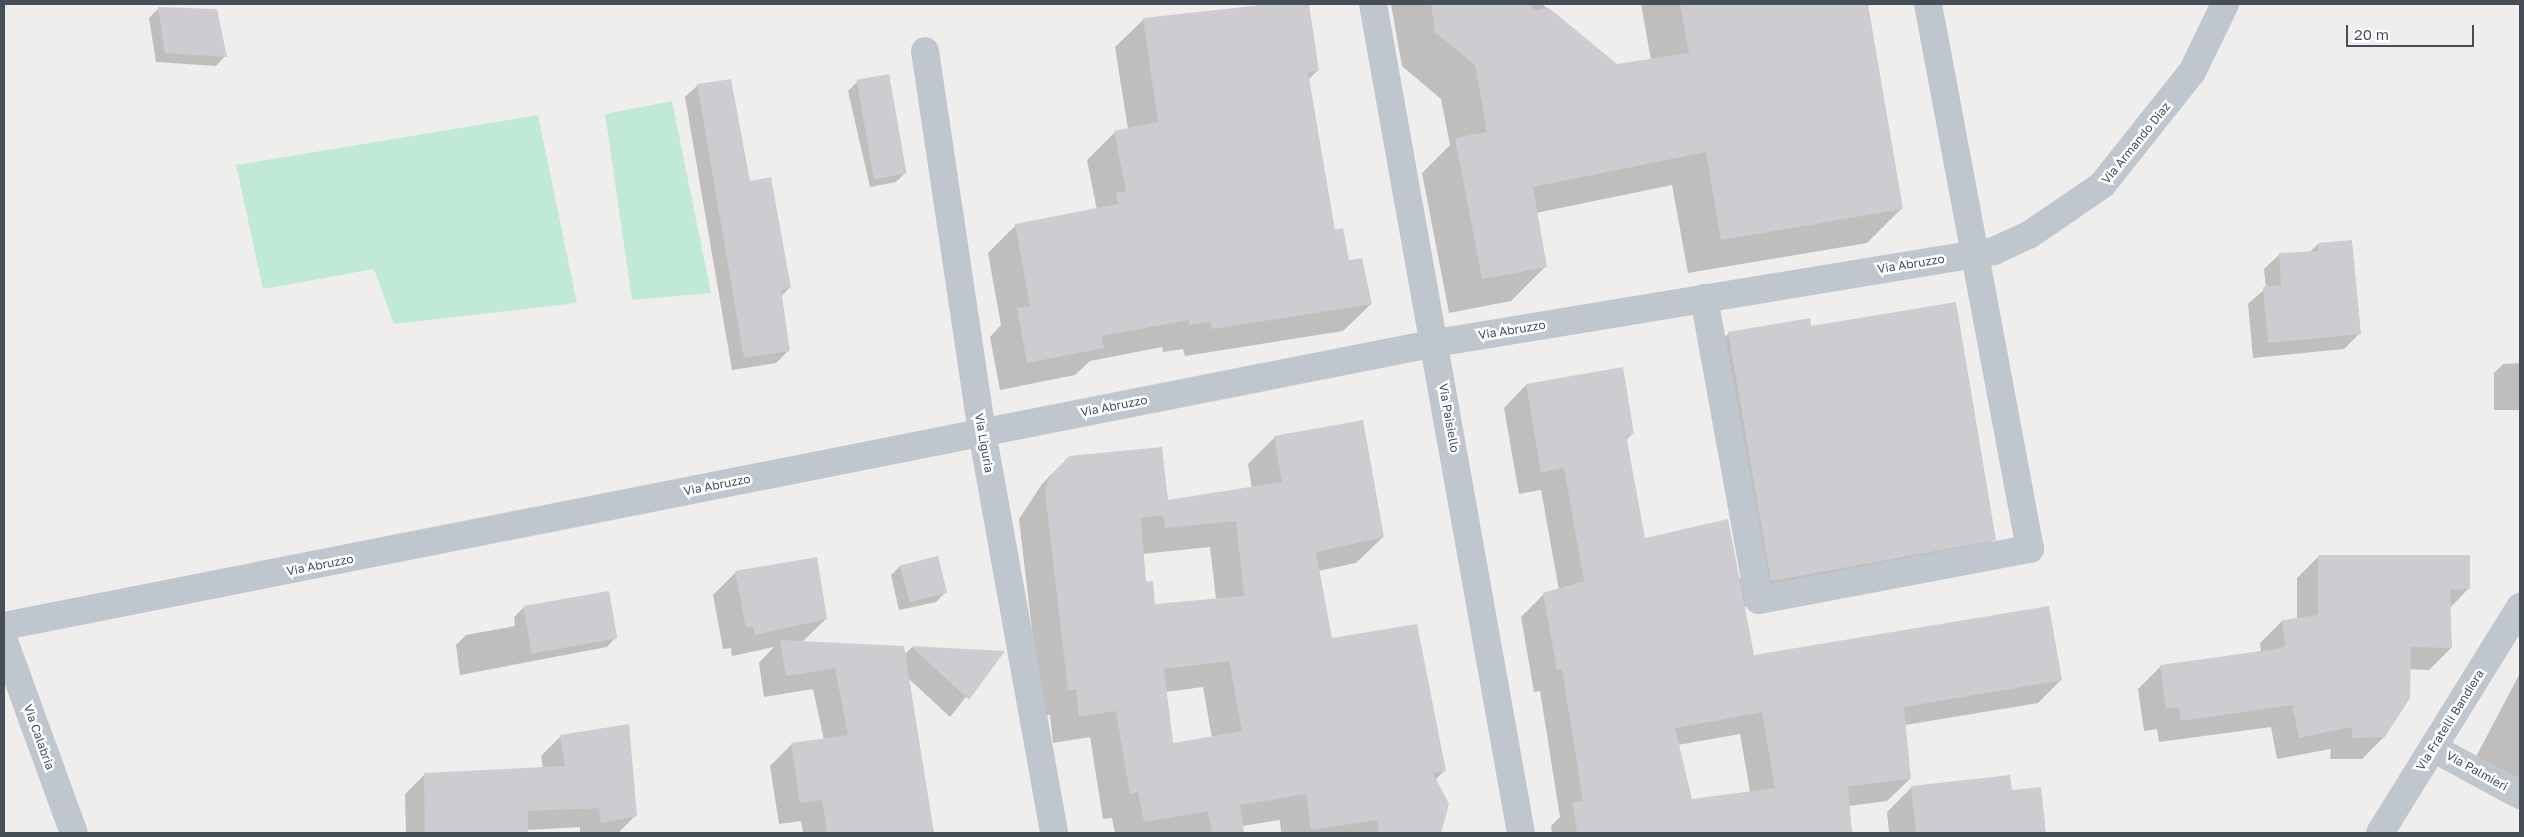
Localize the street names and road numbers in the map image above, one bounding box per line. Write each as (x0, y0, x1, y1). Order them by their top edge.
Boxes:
street label: Via Armando Diaz (2099, 99, 2173, 187)
street label: Via Abruzzo (1876, 252, 1946, 276)
street label: Via Abruzzo (1477, 318, 1547, 342)
street label: Via Paisiello (1436, 382, 1462, 454)
street label: Via Abruzzo (1079, 392, 1149, 420)
street label: Via Liguria (972, 412, 996, 474)
street label: Via Abruzzo (682, 471, 752, 499)
street label: Via Abruzzo (285, 551, 355, 579)
street label: Via Fratelli Bandiera (2413, 667, 2487, 773)
street label: Via Calabria (20, 702, 58, 772)
street label: Via Palmieri (2444, 748, 2510, 794)

